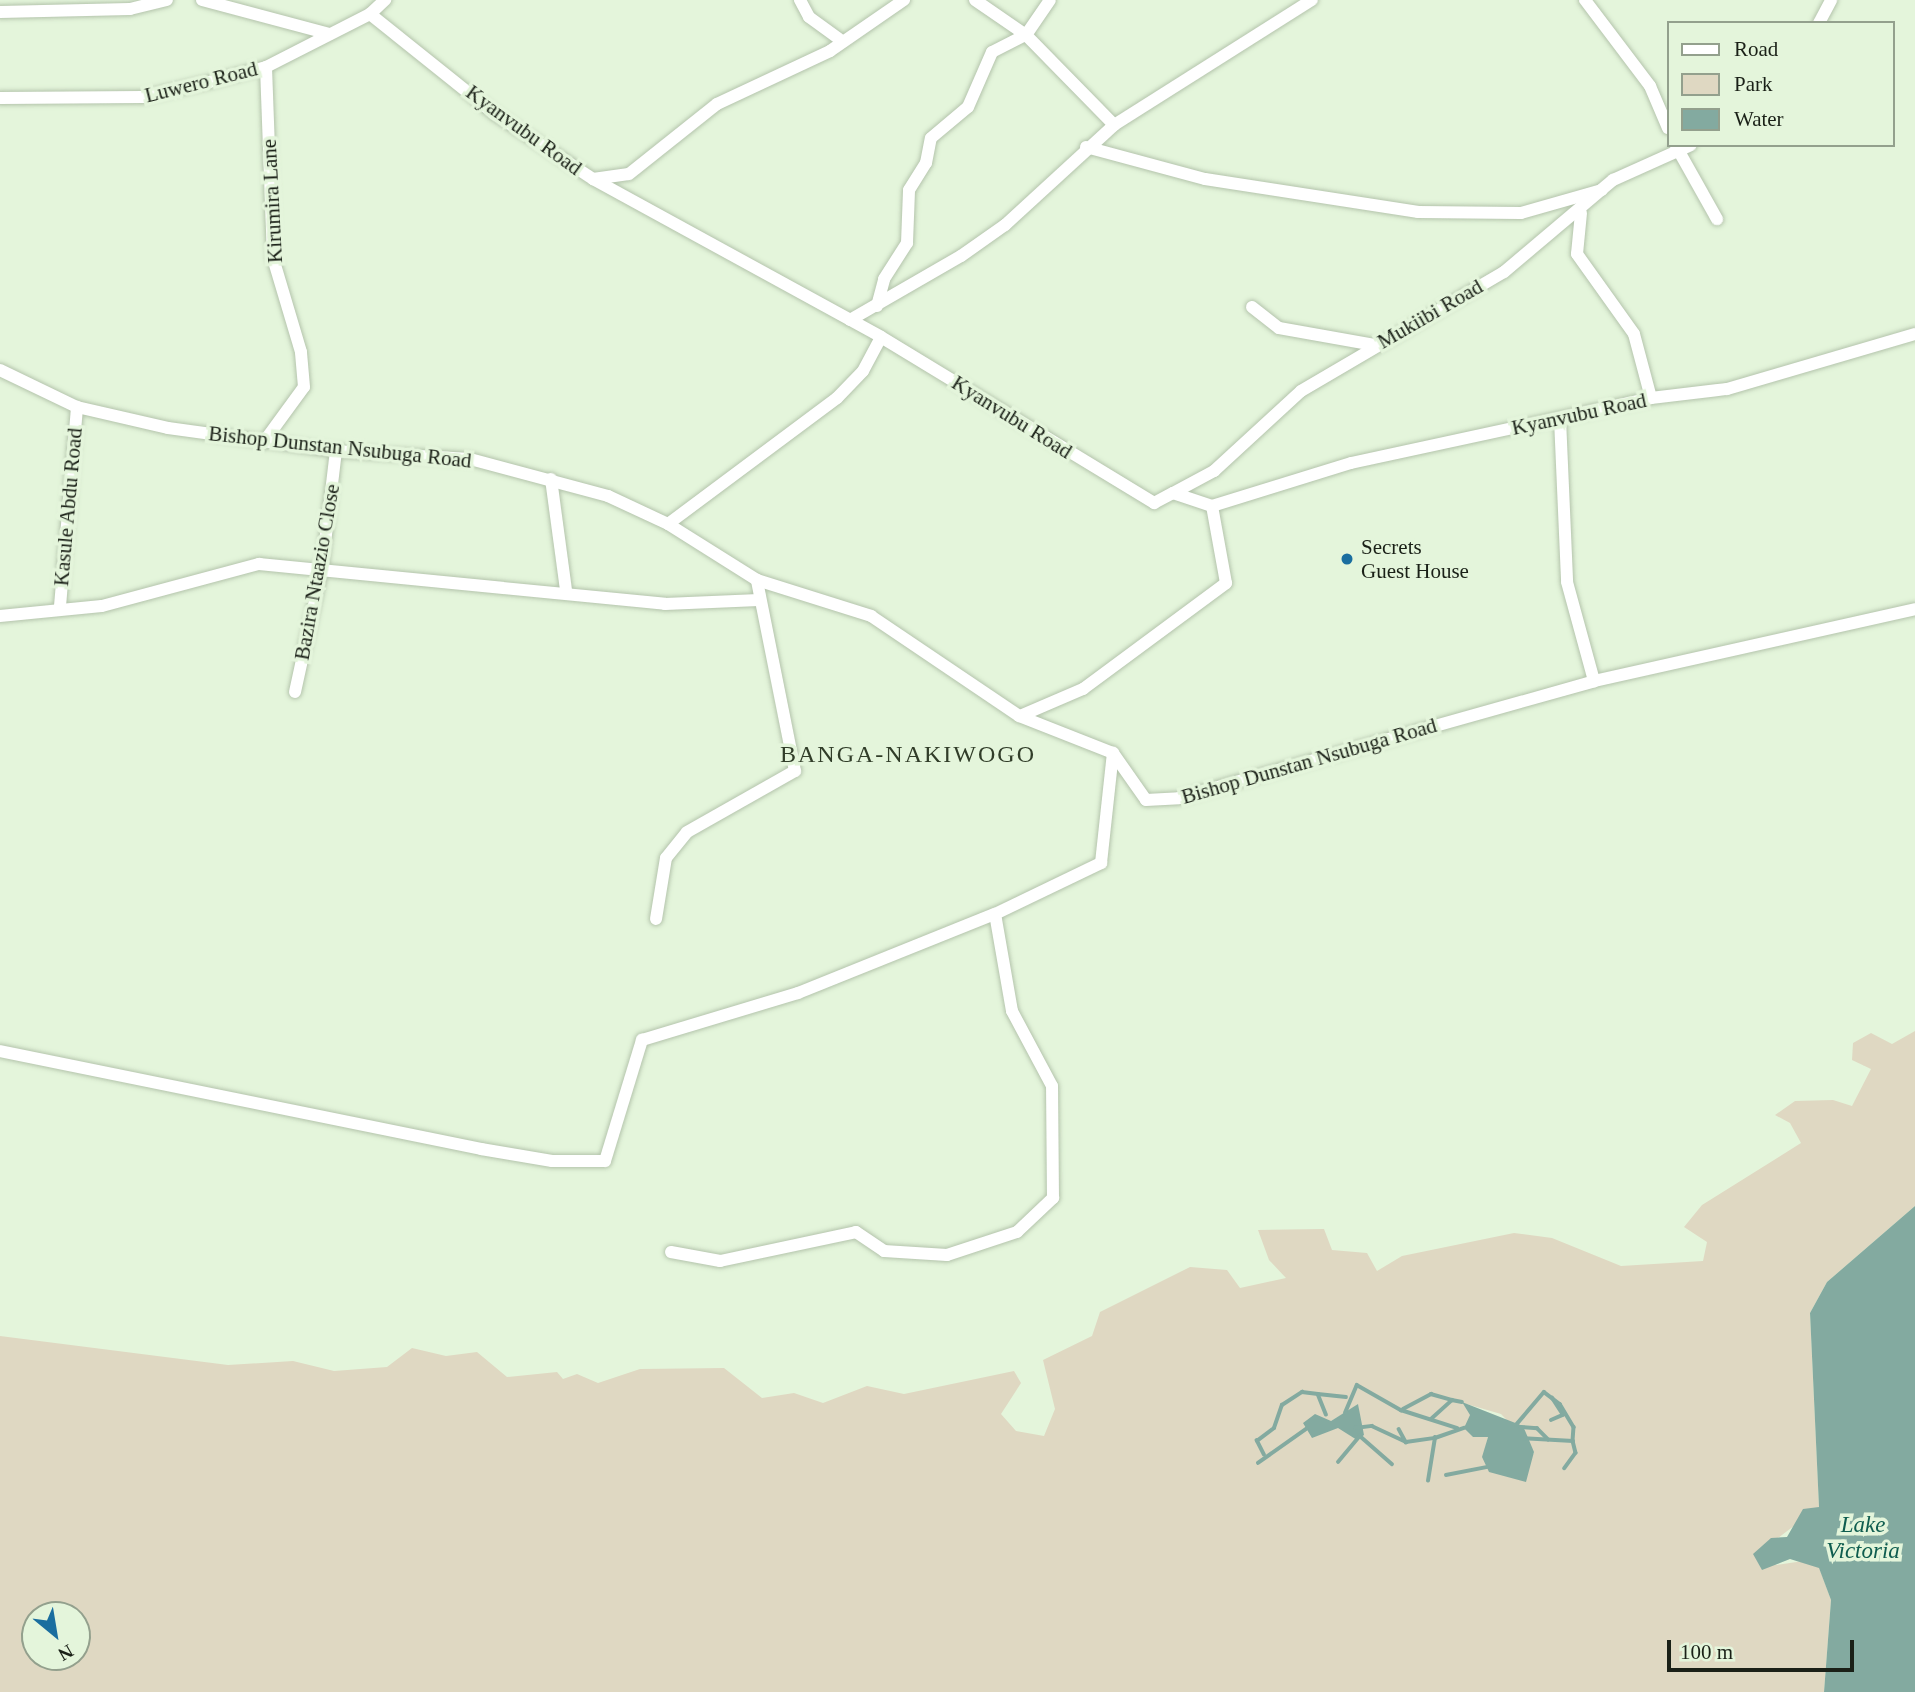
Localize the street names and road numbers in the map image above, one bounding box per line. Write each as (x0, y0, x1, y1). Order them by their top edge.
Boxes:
street label: Luwero Road (142, 56, 260, 108)
street label: Kyanvubu Road (461, 80, 587, 180)
street label: Kirumira Lane (256, 138, 288, 264)
street label: Mukiibi Road (1373, 274, 1487, 354)
street label: Kyanvubu Road (947, 370, 1077, 464)
street label: Kyanvubu Road (1509, 387, 1649, 441)
street label: Bishop Dunstan Nsubuga Road (207, 421, 473, 473)
street label: Kasule Abdu Road (48, 426, 88, 588)
street label: Bazira Ntaazio Close (289, 482, 345, 662)
street label: Bishop Dunstan Nsubuga Road (1179, 712, 1439, 810)

